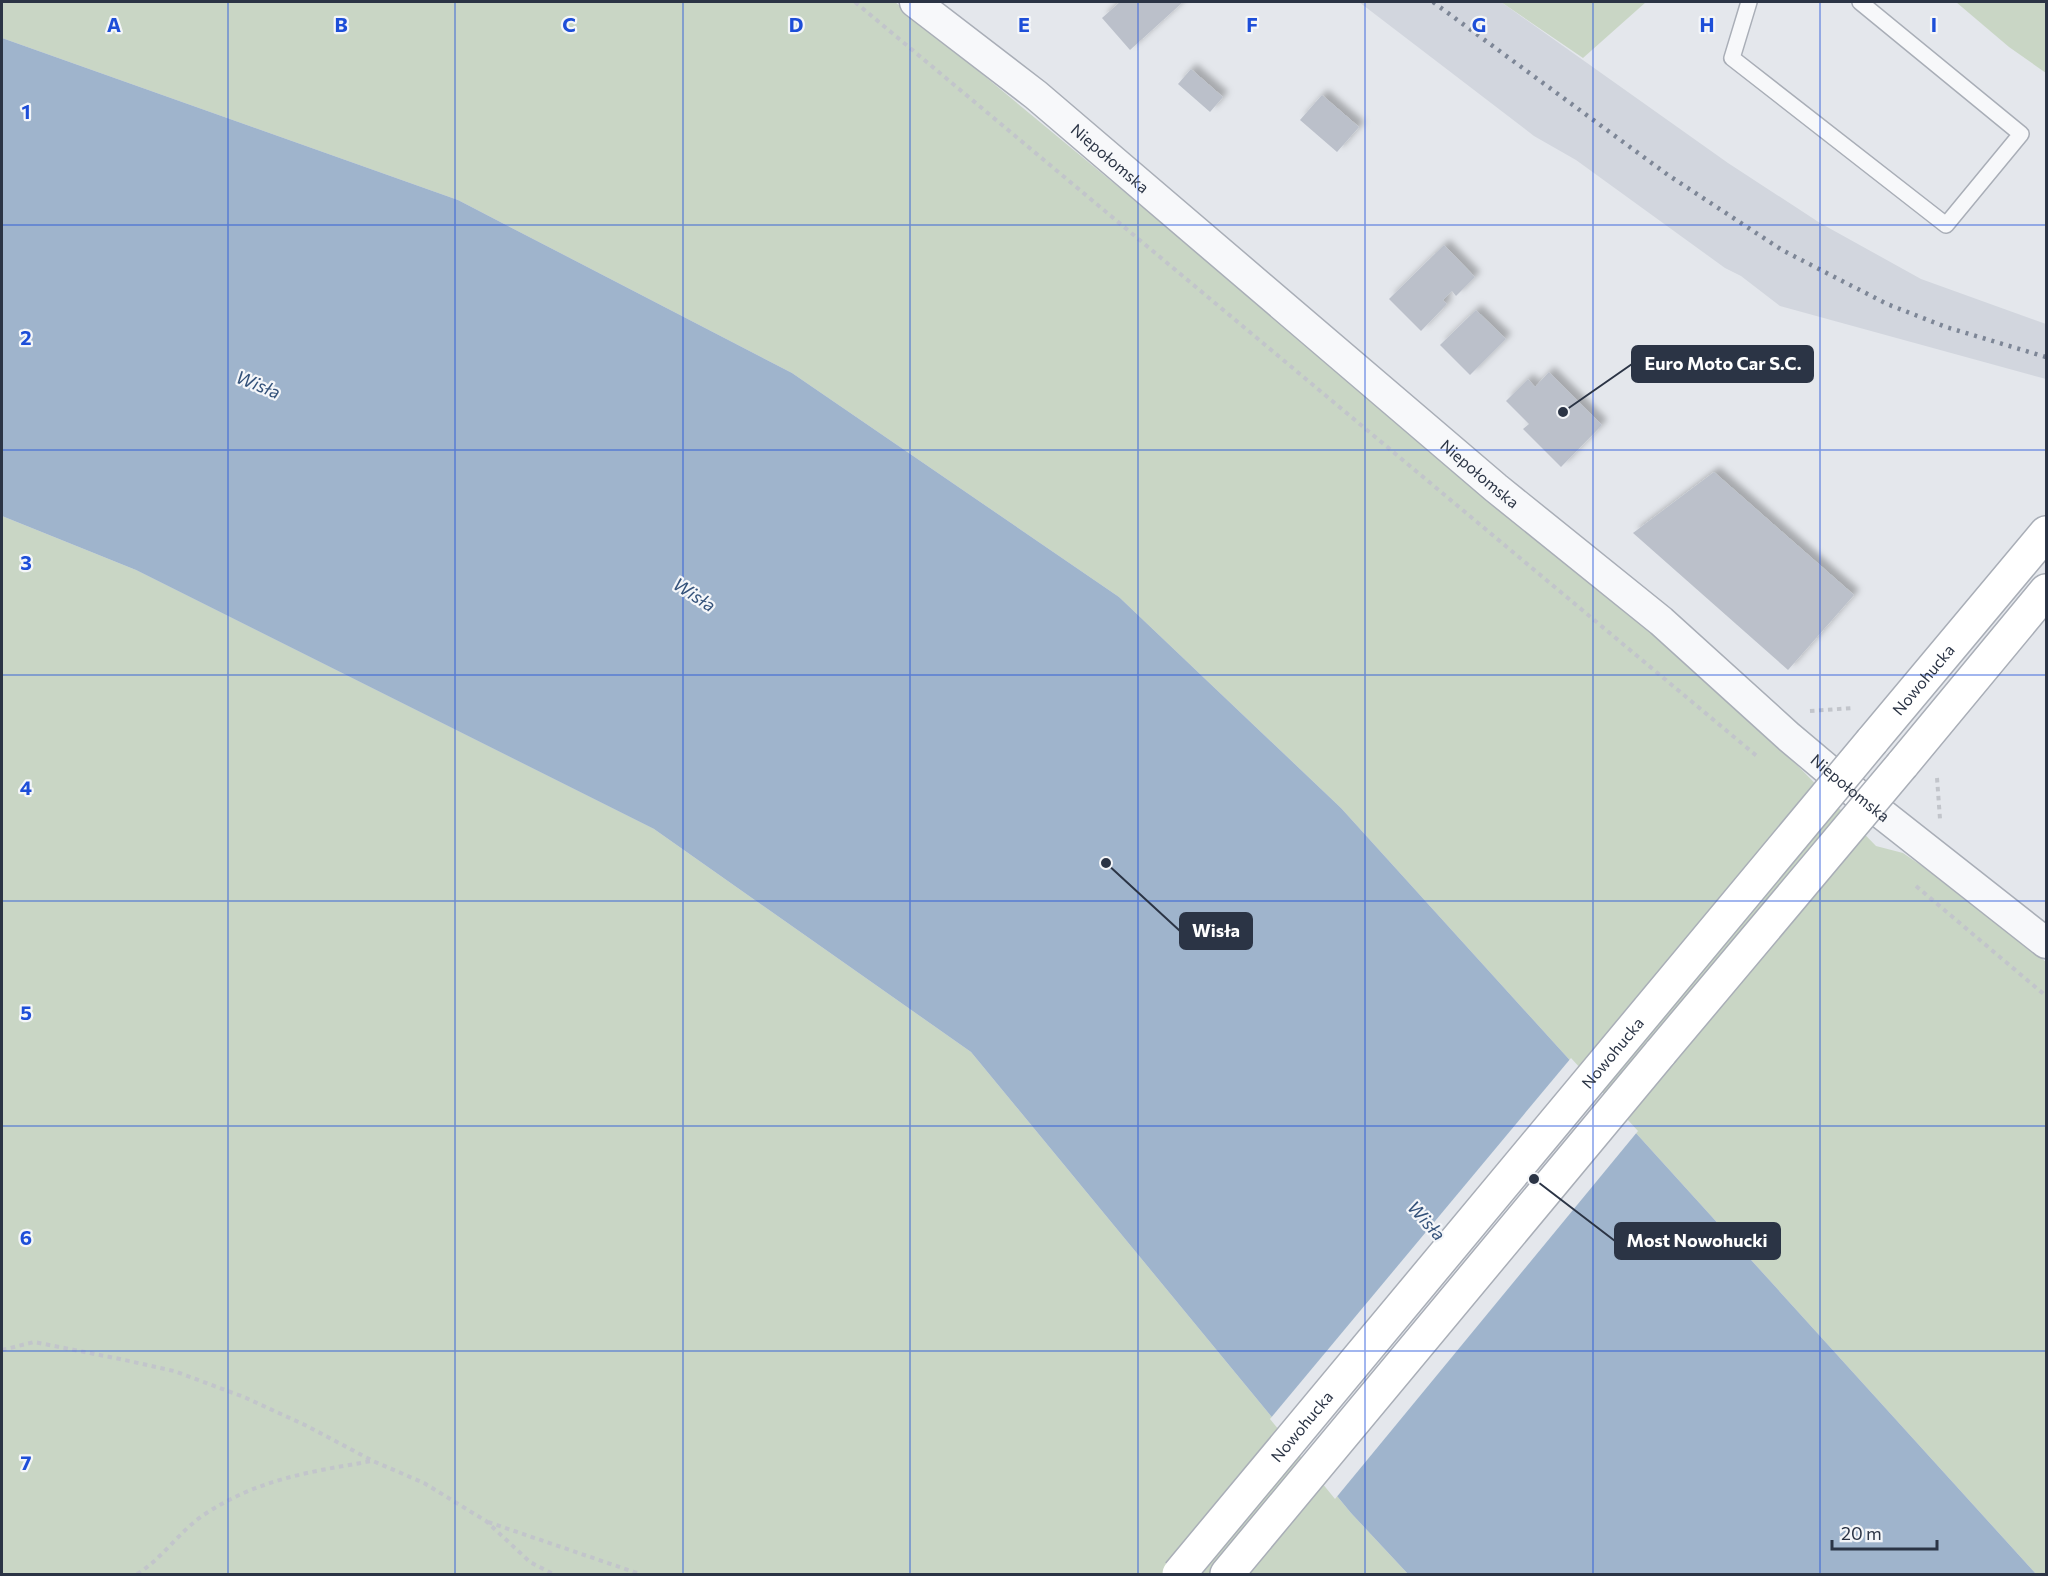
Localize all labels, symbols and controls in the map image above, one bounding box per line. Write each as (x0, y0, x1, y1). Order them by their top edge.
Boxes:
text: A (107, 12, 121, 36)
text: B (334, 12, 348, 36)
text: C (562, 12, 576, 36)
text: D (789, 12, 803, 36)
text: E (1018, 12, 1030, 36)
text: F (1246, 12, 1258, 36)
text: G (1472, 12, 1486, 36)
text: H (1700, 12, 1715, 36)
text: I (1931, 12, 1937, 36)
text: 1 (21, 99, 31, 123)
street label: Niepołomska (1068, 119, 1153, 196)
text: 2 (20, 325, 32, 349)
callout: Euro Moto Car S.C. (1632, 346, 1813, 382)
text: Euro Moto Car S.C. (1645, 352, 1802, 374)
water label: Wisła (233, 365, 284, 403)
street label: Niepołomska (1437, 435, 1523, 512)
text: 3 (20, 550, 32, 574)
water label: Wisła (669, 572, 720, 616)
street label: Nowohucka (1888, 640, 1958, 719)
street label: Niepołomska (1807, 750, 1894, 825)
text: 4 (20, 775, 32, 799)
callout: Wisła (1180, 913, 1252, 949)
text: Wisła (1192, 919, 1240, 941)
text: 5 (20, 1000, 32, 1024)
street label: Nowohucka (1577, 1013, 1647, 1092)
water label: Wisła (1403, 1196, 1450, 1245)
callout: Most Nowohucki (1615, 1223, 1780, 1259)
text: 6 (20, 1225, 32, 1249)
text: Most Nowohucki (1626, 1229, 1768, 1251)
street label: Nowohucka (1266, 1387, 1336, 1465)
text: 7 (21, 1450, 32, 1474)
scale bar (1832, 1513, 1937, 1551)
text: 20 m (1841, 1522, 1882, 1544)

